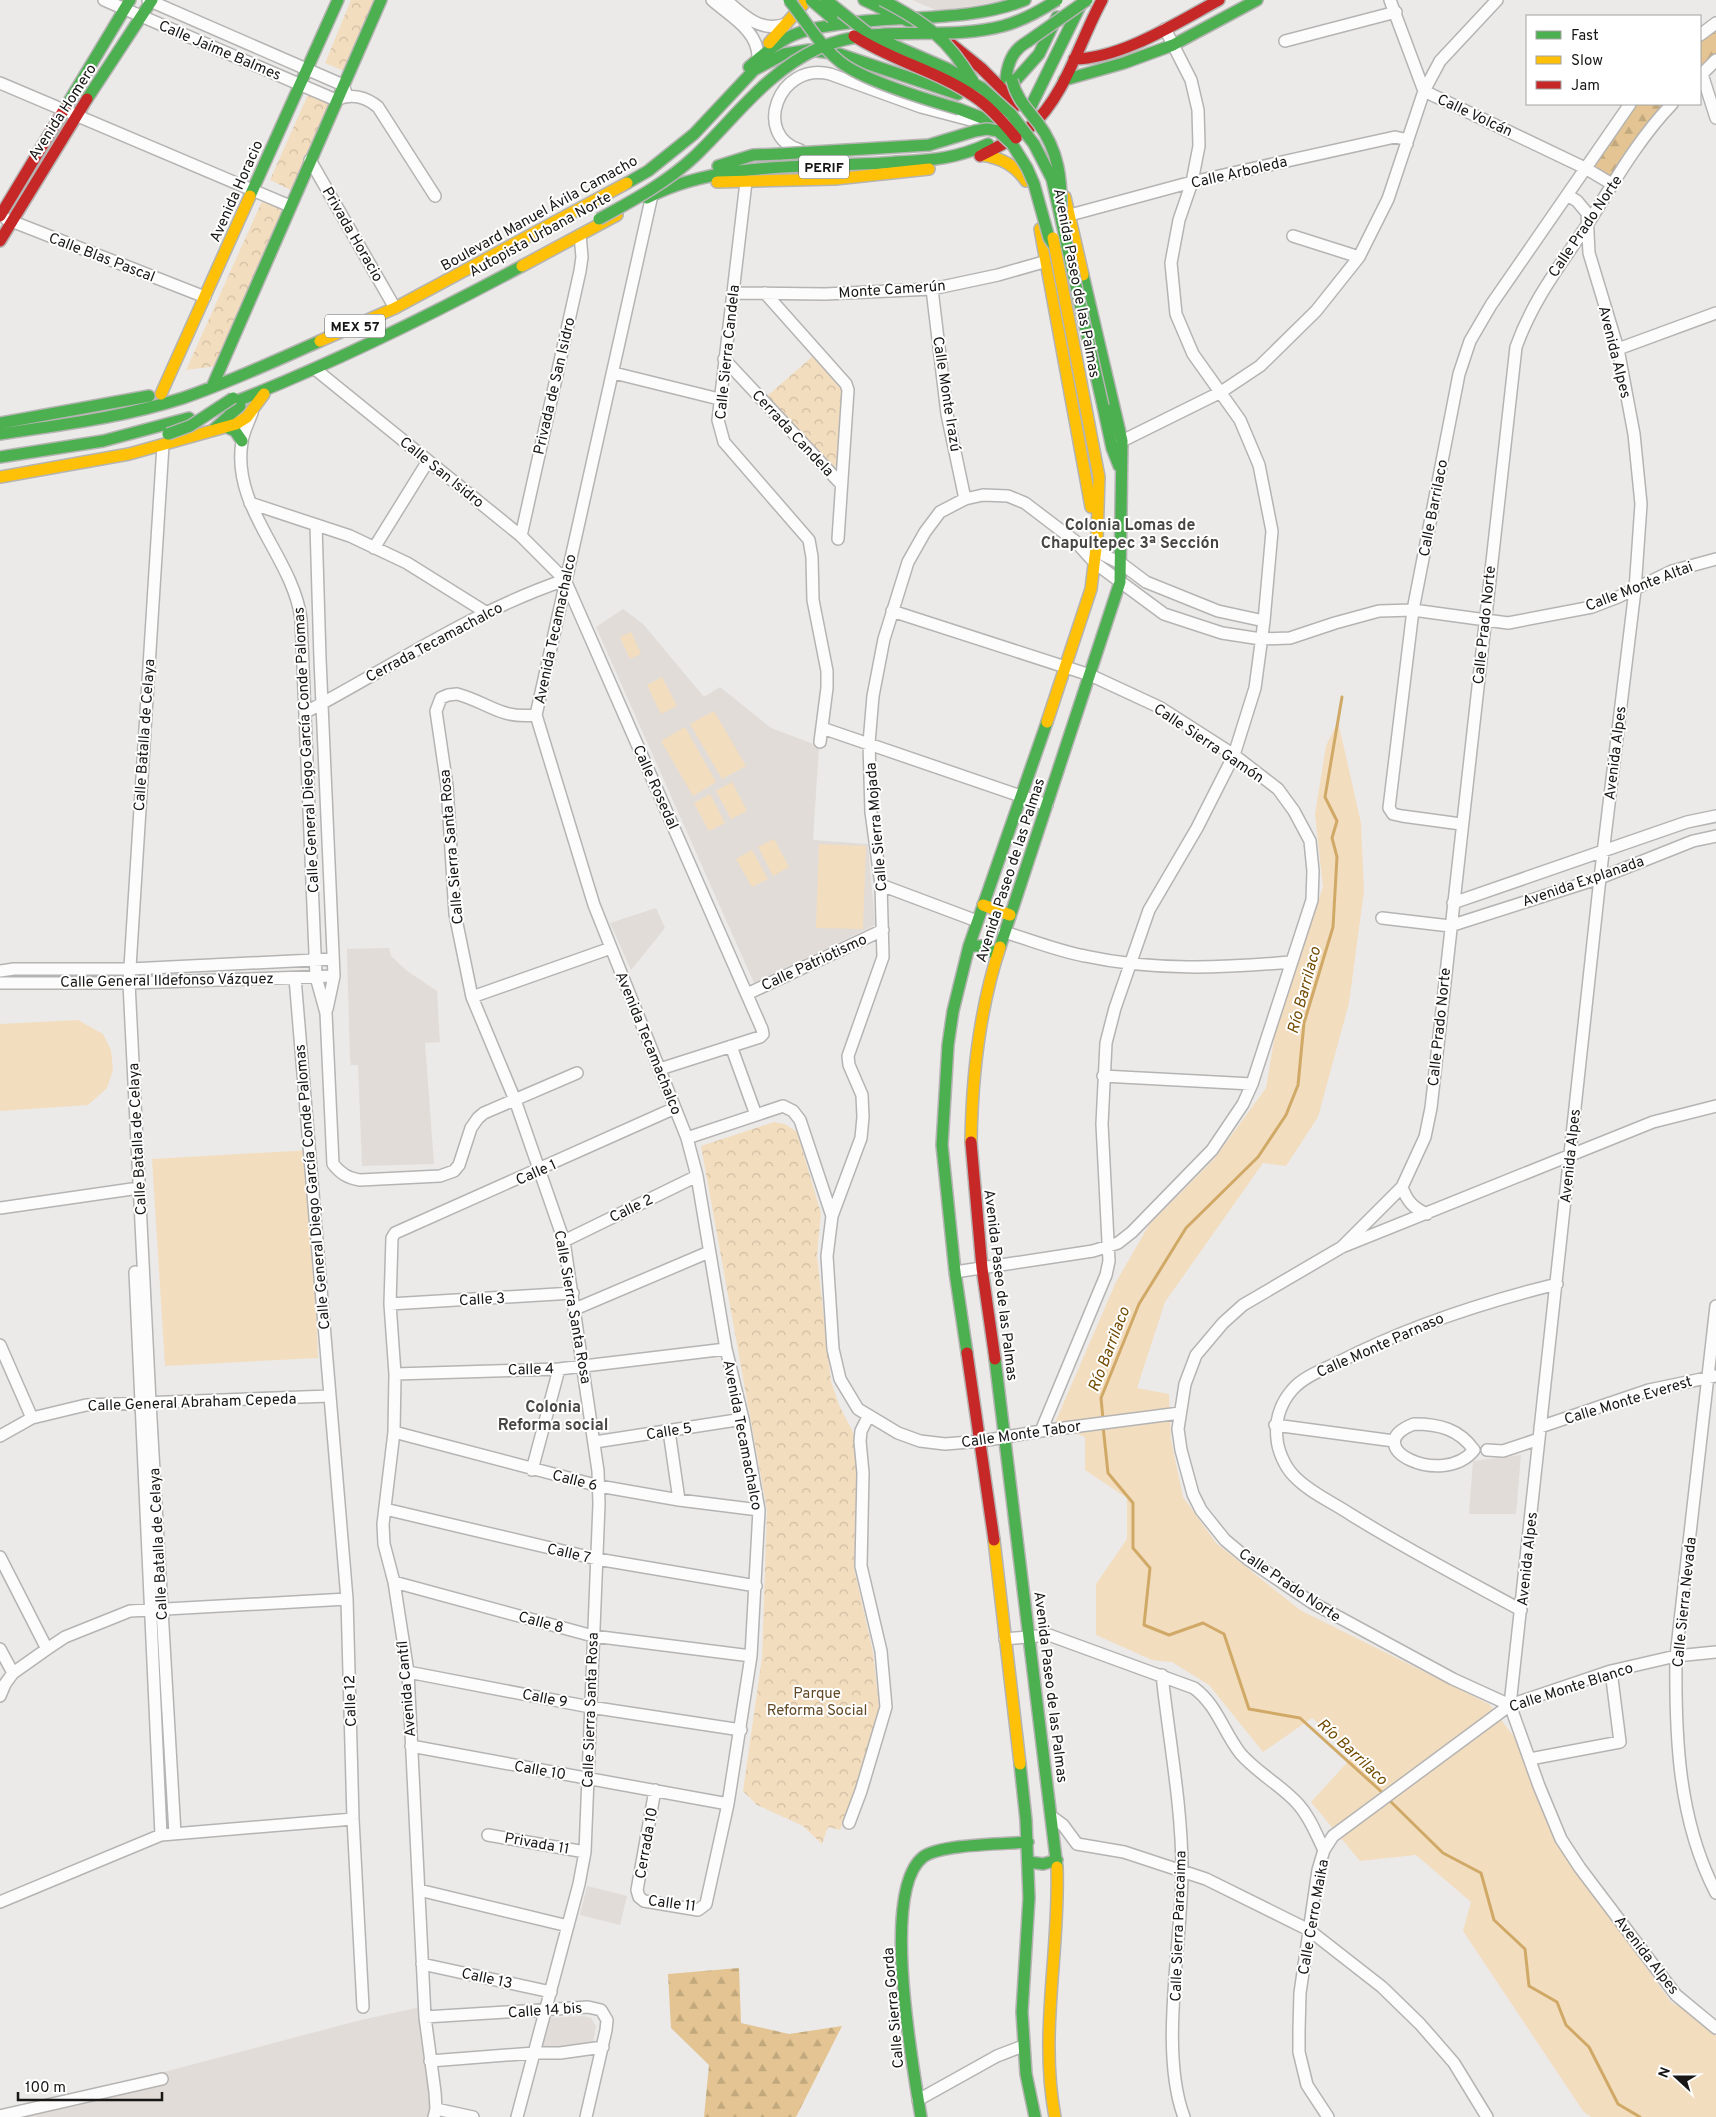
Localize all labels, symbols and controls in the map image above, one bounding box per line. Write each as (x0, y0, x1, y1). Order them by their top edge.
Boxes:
legend (1526, 15, 1701, 105)
street label: Calle Jaime Balmes (155, 17, 283, 86)
text: Fast (1571, 27, 1599, 46)
text: Slow (1571, 52, 1603, 71)
street label: Avenida Homero (25, 61, 101, 165)
text: Jam (1571, 77, 1600, 96)
street label: Calle Volcán (1434, 91, 1515, 142)
street label: Avenida Horacio (206, 138, 268, 245)
street label: Boulevard Manuel Ávila Camacho (437, 151, 642, 277)
street label: Calle Arboleda (1189, 153, 1289, 194)
road number: PERIF (799, 156, 849, 178)
street label: Calle Prado Norte (1545, 172, 1627, 282)
street label: Privada Horacio (317, 184, 387, 286)
street label: Avenida Paseo de las Palmas (1048, 187, 1103, 380)
street label: Autopista Urbana Norte (466, 188, 615, 282)
street label: Calle Blas Pascal (46, 229, 157, 287)
street label: Monte Camerún (838, 277, 946, 304)
street label: Calle Sierra Candela (712, 284, 745, 421)
street label: Avenida Alpes (1593, 304, 1634, 401)
road number: MEX 57 (325, 314, 385, 338)
street label: Privada de San Isidro (530, 316, 581, 457)
street label: Calle Monte Irazú (927, 335, 964, 453)
street label: Cerrada Candela (747, 387, 837, 481)
street label: Calle San Isidro (395, 433, 487, 513)
street label: Calle Barrilaco (1416, 458, 1453, 558)
district label: Colonia Lomas de Chapultepec 3ª Sección (1041, 516, 1219, 554)
street label: Avenida Tecamachalco (531, 553, 582, 706)
street label: Calle Monte Altai (1583, 558, 1696, 617)
street label: Calle Prado Norte (1470, 565, 1501, 685)
street label: Cerrada Tecamachalco (363, 599, 507, 688)
street label: Calle General Diego García Conde Palomas (291, 606, 324, 893)
street label: Calle Batalla de Celaya (131, 658, 160, 812)
street label: Calle Sierra Gamón (1149, 700, 1267, 788)
street label: Avenida Alpes (1601, 705, 1632, 801)
street label: Calle Rosedal (628, 742, 682, 833)
street label: Calle Sierra Mojada (862, 762, 893, 892)
street label: Calle Sierra Santa Rosa (436, 769, 469, 925)
street label: Avenida Paseo de las Palmas (973, 776, 1050, 965)
street label: Avenida Explanada (1520, 853, 1647, 912)
street label: Calle Patriotismo (759, 931, 870, 996)
water label: Río Barrilaco (1284, 944, 1326, 1036)
street label: Calle Prado Norte (1425, 967, 1456, 1087)
street label: Avenida Tecamachalco (610, 969, 685, 1118)
street label: Calle General Ildefonso Vázquez (60, 970, 274, 993)
street label: Calle General Diego García Conde Palomas (292, 1043, 335, 1330)
street label: Calle Batalla de Celaya (125, 1062, 152, 1216)
street label: Avenida Alpes (1557, 1108, 1586, 1204)
street label: Calle 1 (513, 1156, 560, 1191)
street label: Avenida Paseo de las Palmas (978, 1188, 1021, 1382)
street label: Calle 2 (607, 1191, 657, 1228)
street label: Calle Sierra Santa Rosa (549, 1229, 594, 1386)
street label: Calle 3 (459, 1290, 506, 1311)
water label: Río Barrilaco (1085, 1304, 1135, 1395)
street label: Calle Monte Parnaso (1314, 1310, 1447, 1383)
street label: Avenida Tecamachalco (718, 1359, 765, 1512)
street label: Calle 4 (508, 1360, 555, 1381)
street label: Calle Monte Everest (1562, 1373, 1695, 1430)
street label: Calle General Abraham Cepeda (87, 1390, 297, 1417)
district label: Colonia Reforma social (498, 1398, 608, 1436)
street label: Calle Monte Tabor (960, 1418, 1082, 1453)
street label: Calle 5 (645, 1419, 694, 1445)
street label: Calle Batalla de Celaya (146, 1467, 173, 1621)
street label: Calle 6 (550, 1467, 599, 1496)
street label: Avenida Alpes (1514, 1511, 1543, 1607)
street label: Calle Sierra Nevada (1669, 1536, 1702, 1668)
street label: Calle 7 (545, 1540, 593, 1569)
street label: Calle Prado Norte (1234, 1545, 1344, 1627)
street label: Avenida Paseo de las Palmas (1028, 1590, 1071, 1784)
street label: Calle 8 (516, 1608, 565, 1639)
street label: Calle Sierra Santa Rosa (579, 1632, 604, 1788)
street label: Avenida Cantíl (394, 1640, 421, 1738)
street label: Calle Monte Blanco (1507, 1659, 1636, 1717)
street label: Calle 12 (341, 1675, 362, 1727)
park label: Parque Reforma Social (767, 1685, 867, 1721)
street label: Calle 9 (520, 1686, 569, 1713)
water label: Río Barrilaco (1312, 1715, 1391, 1791)
street label: Calle 10 (512, 1758, 567, 1785)
street label: Cerrada 10 (632, 1806, 663, 1881)
street label: Privada 11 (503, 1829, 571, 1860)
street label: Calle Sierra Paracaima (1167, 1850, 1192, 2002)
street label: Calle Cerro Maika (1295, 1858, 1334, 1977)
street label: Calle 11 (647, 1892, 697, 1917)
street label: Avenida Alpes (1609, 1913, 1682, 1999)
street label: Calle Sierra Gorda (880, 1947, 909, 2069)
street label: Calle 13 (459, 1965, 514, 1994)
street label: Calle 14 bis (507, 1999, 583, 2024)
north arrow (1651, 2052, 1701, 2102)
text: N (1656, 2065, 1675, 2081)
scale bar (18, 2070, 161, 2102)
text: 100 m (25, 2079, 66, 2098)

